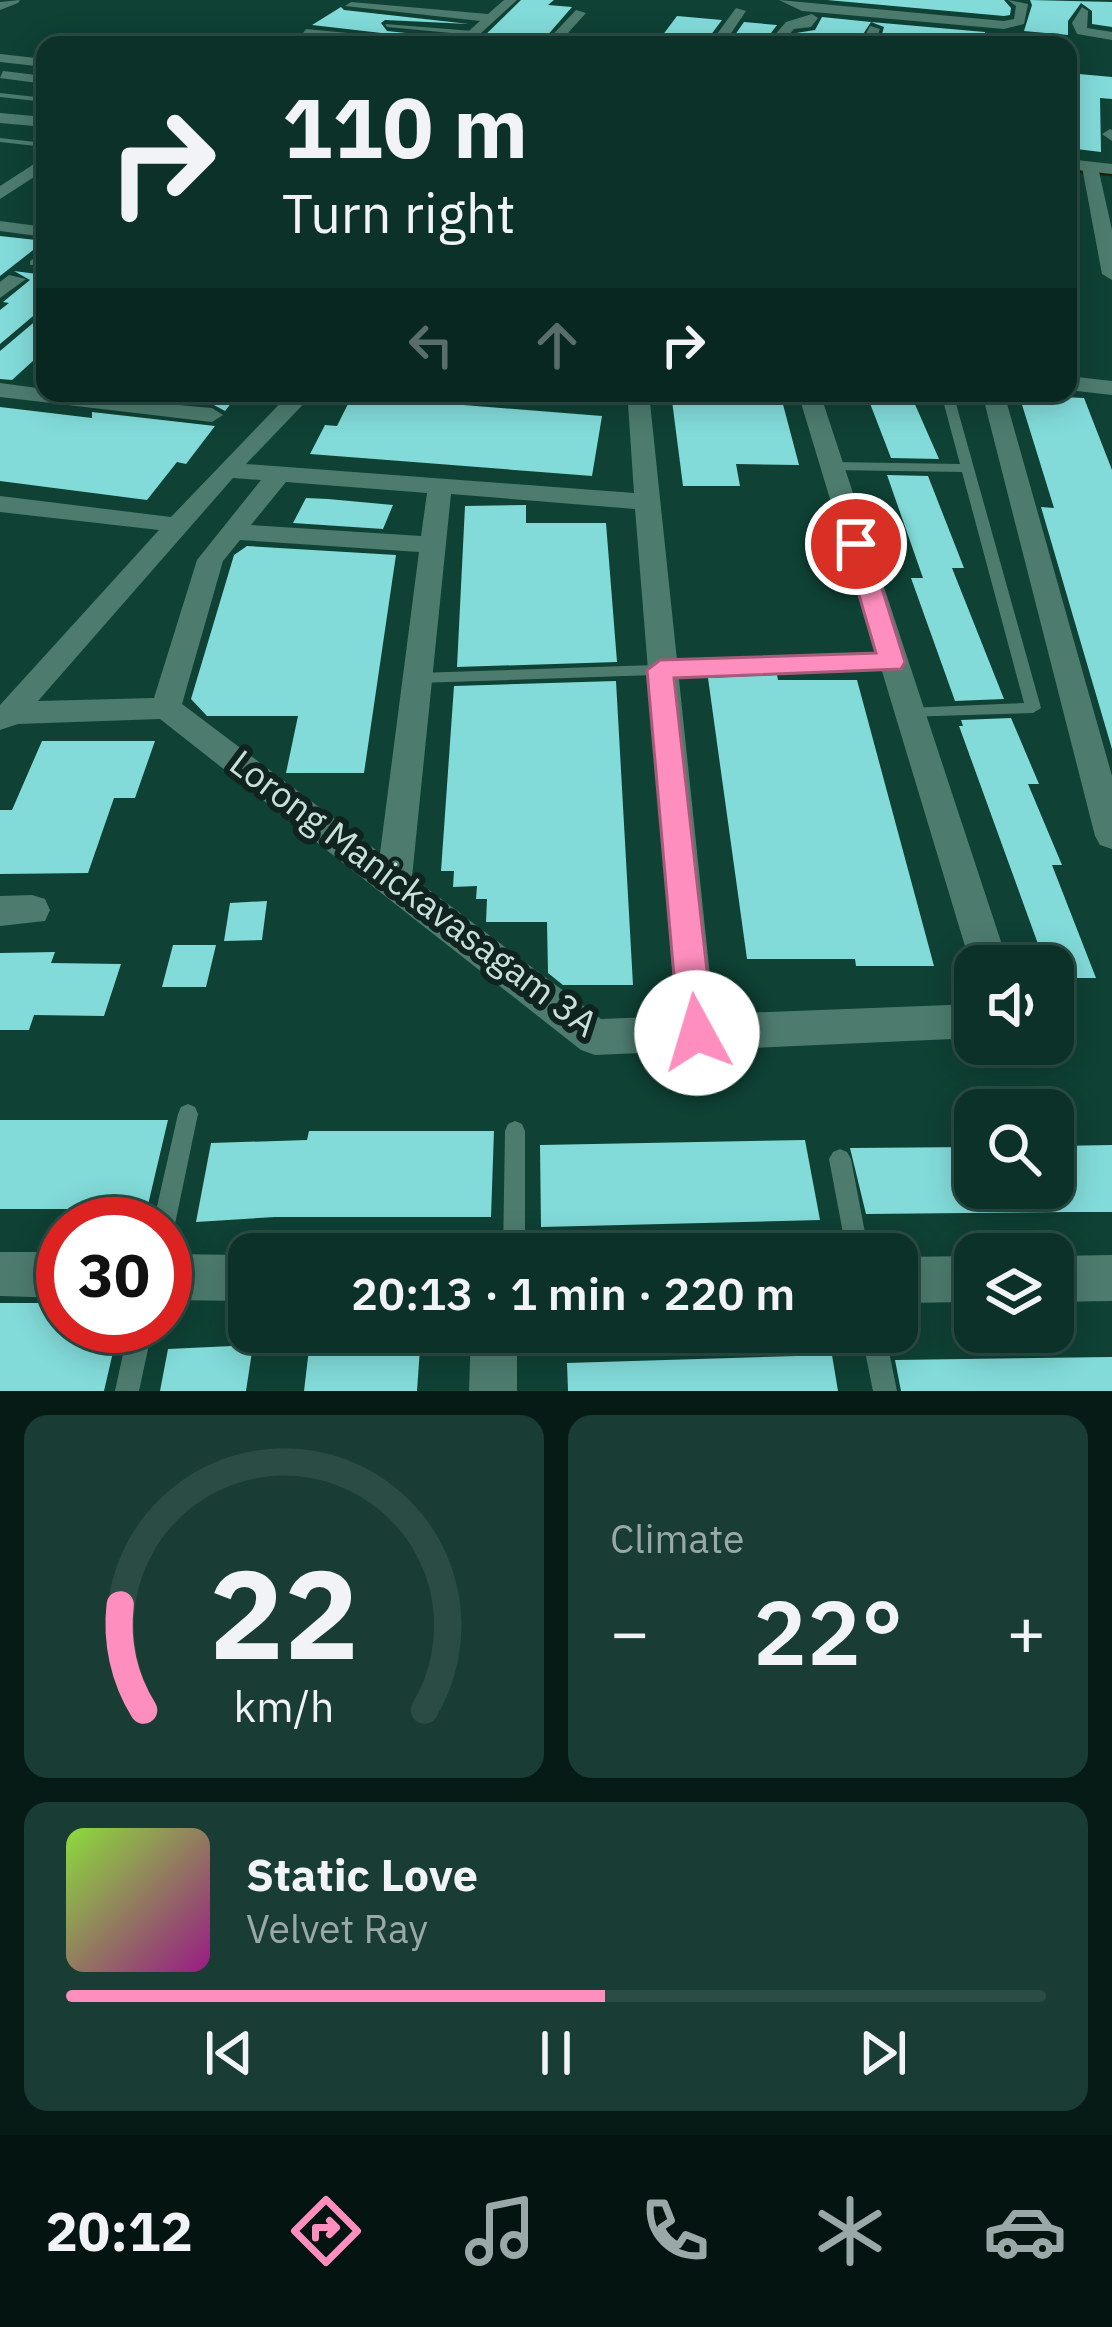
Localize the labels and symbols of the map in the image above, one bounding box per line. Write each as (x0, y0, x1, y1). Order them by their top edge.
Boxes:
pin (805, 493, 907, 595)
street label: Lorong Manickavasagam 3A (221, 739, 608, 1046)
position arrow (634, 970, 760, 1096)
speed limit sign: 30 (36, 1197, 192, 1353)

